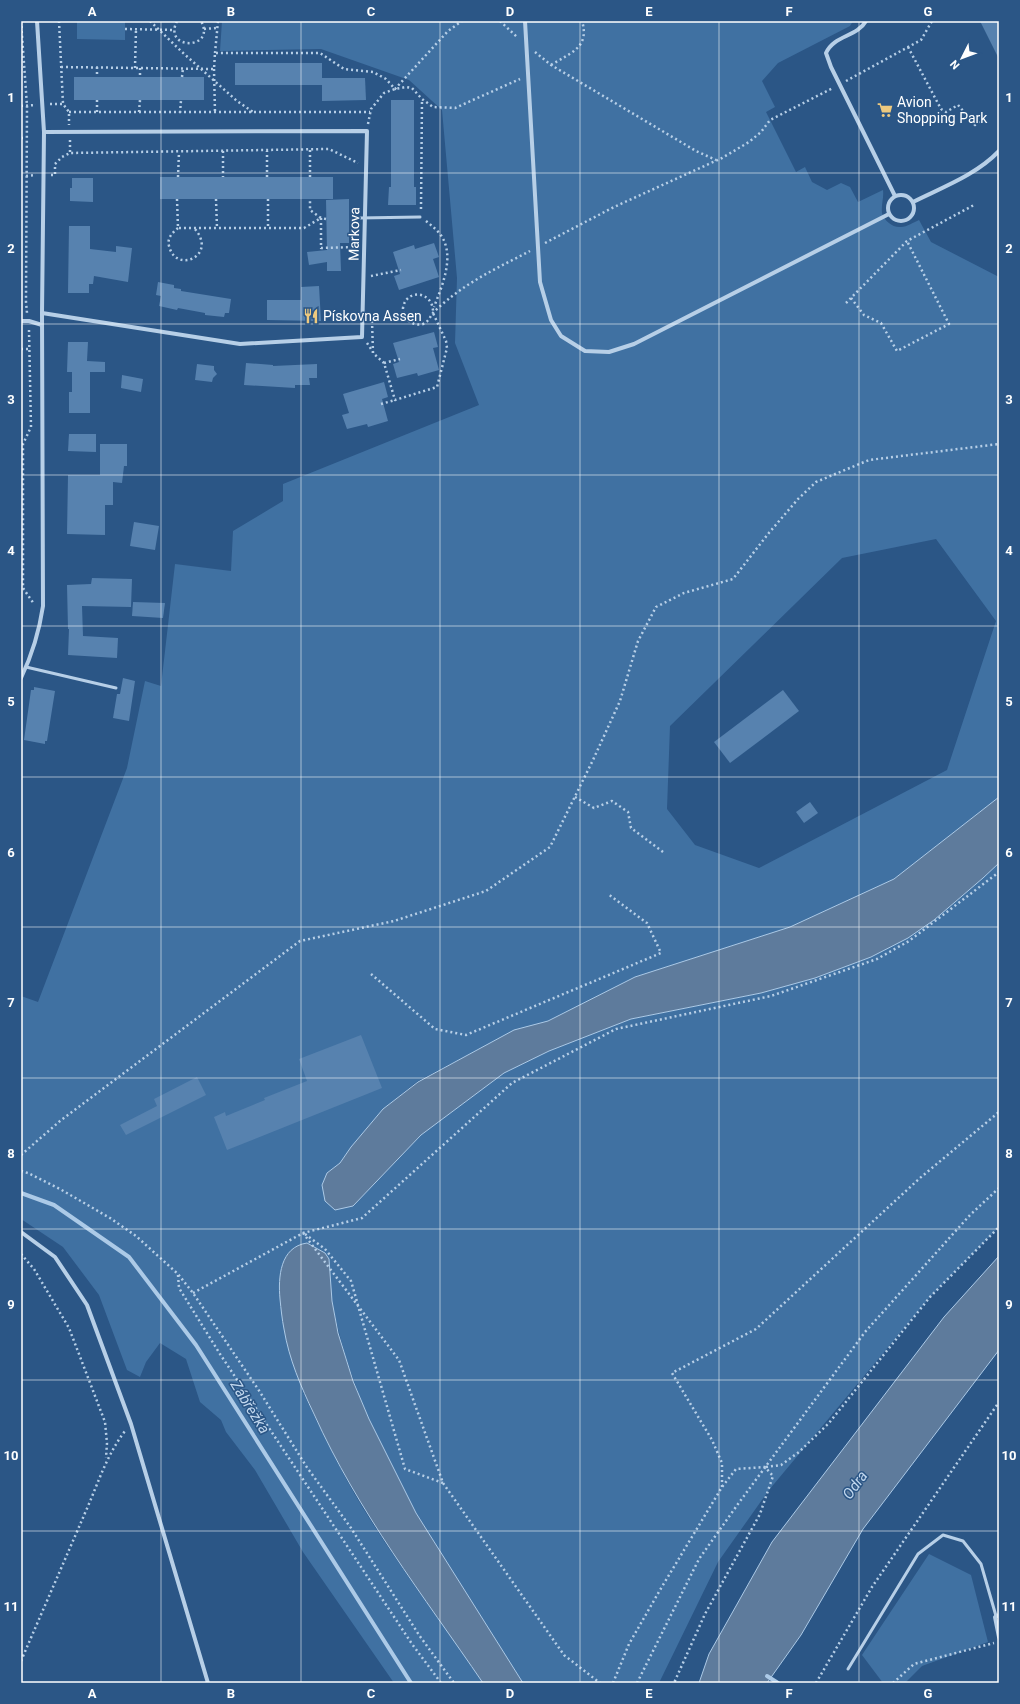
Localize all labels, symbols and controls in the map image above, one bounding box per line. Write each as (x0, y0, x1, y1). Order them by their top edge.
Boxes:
text: A (88, 4, 97, 19)
text: B (227, 4, 235, 19)
text: C (367, 4, 376, 19)
text: D (506, 4, 514, 19)
text: E (645, 4, 653, 19)
text: F (785, 4, 793, 19)
text: G (924, 4, 933, 19)
north arrow (942, 38, 982, 78)
text: N (947, 57, 962, 72)
text: 1 (7, 90, 15, 105)
text: 1 (1005, 90, 1013, 105)
place label: Avion Shopping Park (897, 94, 988, 126)
supermarket icon: Avion Shopping Park (876, 101, 894, 119)
street label: Markova (346, 207, 362, 261)
text: 2 (7, 241, 15, 256)
text: 2 (1005, 241, 1013, 256)
restaurant icon: Pískovna Assen (302, 307, 320, 325)
place label: Pískovna Assen (323, 308, 422, 324)
text: 3 (7, 392, 15, 407)
text: 3 (1005, 392, 1013, 407)
text: 4 (7, 543, 15, 558)
text: 4 (1005, 543, 1013, 558)
text: 5 (7, 694, 15, 709)
text: 5 (1005, 694, 1013, 709)
text: 6 (7, 845, 15, 860)
text: 6 (1005, 845, 1013, 860)
text: 7 (7, 995, 15, 1010)
text: 7 (1005, 995, 1013, 1010)
text: 8 (7, 1146, 15, 1161)
text: 8 (1005, 1146, 1013, 1161)
text: 9 (7, 1297, 15, 1312)
text: 9 (1005, 1297, 1013, 1312)
water label: Zábřežka (226, 1376, 274, 1437)
text: 10 (4, 1448, 18, 1463)
text: 10 (1002, 1448, 1016, 1463)
water label: Odra (839, 1467, 871, 1503)
text: 11 (4, 1599, 18, 1614)
text: 11 (1002, 1599, 1016, 1614)
text: A (88, 1686, 97, 1701)
text: B (227, 1686, 235, 1701)
text: C (367, 1686, 376, 1701)
text: D (506, 1686, 514, 1701)
text: E (645, 1686, 653, 1701)
text: F (785, 1686, 793, 1701)
text: G (924, 1686, 933, 1701)

